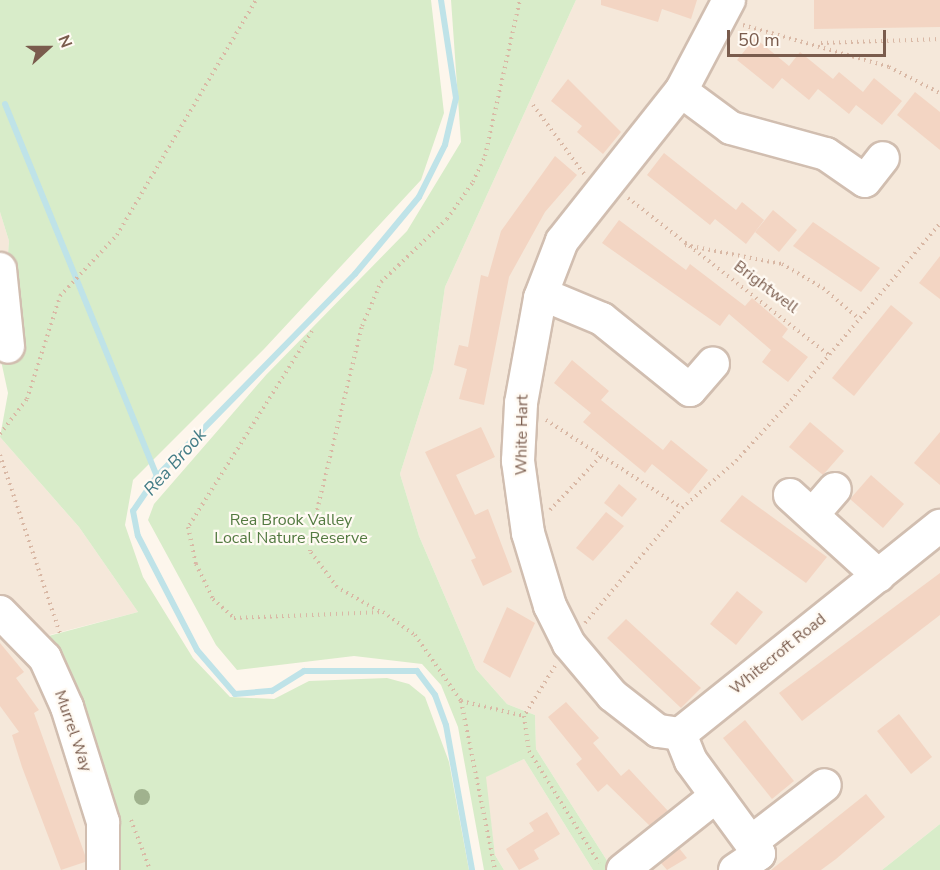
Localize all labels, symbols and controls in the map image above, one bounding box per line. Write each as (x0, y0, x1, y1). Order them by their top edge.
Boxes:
north arrow (18, 18, 78, 78)
scale bar (730, 18, 889, 56)
text: 50 m (738, 28, 780, 52)
text: N (52, 32, 77, 51)
street label: Brightwell (730, 257, 802, 317)
street label: White Hart (512, 394, 532, 476)
water label: Rea Brook (139, 424, 211, 500)
park label: Rea Brook Valley Local Nature Reserve (214, 510, 368, 548)
street label: Whitecroft Road (726, 609, 830, 699)
street label: Murrel Way (50, 688, 96, 774)

